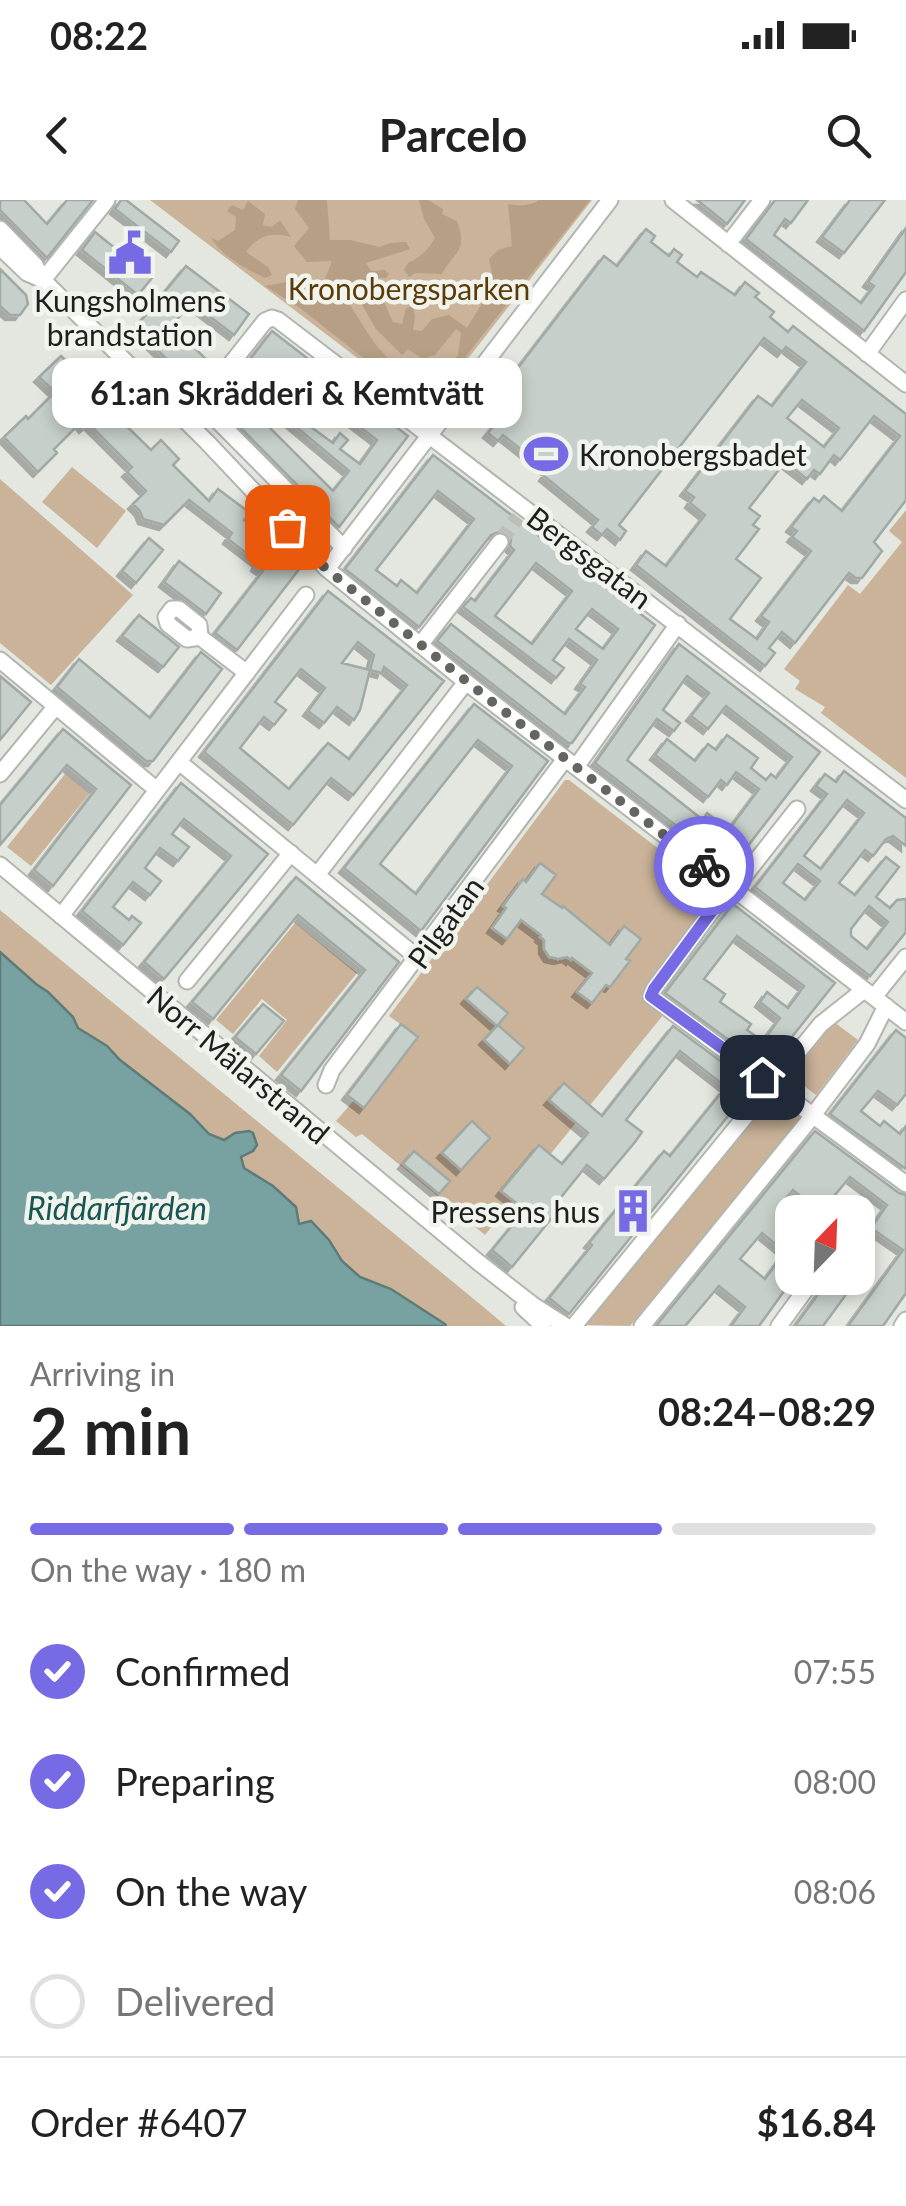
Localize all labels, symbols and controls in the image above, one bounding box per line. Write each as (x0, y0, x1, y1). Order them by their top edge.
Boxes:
text: 08:22 (50, 12, 148, 58)
icon: back (30, 108, 85, 163)
text: Parcelo (379, 108, 527, 162)
icon: search (821, 108, 876, 163)
public building icon: Kungsholmens brandstation (106, 229, 154, 277)
park label: Kronobergsparken (288, 270, 530, 306)
place label: Kungsholmens brandstation (34, 282, 226, 352)
callout: 61:an Skrädderi & Kemtvätt (52, 357, 522, 427)
text: 61:an Skrädderi & Kemtvätt (90, 373, 484, 412)
sports icon: Kronobergsbadet (522, 430, 570, 478)
place label: Kronobergsbadet (579, 436, 807, 472)
pin (245, 485, 330, 570)
street label: Bergsgatan (521, 498, 659, 616)
icon: bag (260, 500, 315, 555)
courier (654, 816, 754, 916)
icon: bike (677, 839, 732, 894)
street label: Pilgatan (400, 869, 490, 975)
street label: Norr Mälarstrand (141, 977, 337, 1151)
pin (720, 1035, 805, 1120)
icon: home (735, 1050, 790, 1105)
building icon: Pressens hus (609, 1187, 657, 1235)
water label: Riddarfjärden (27, 1188, 207, 1227)
place label: Pressens hus (430, 1193, 600, 1229)
north arrow (775, 1195, 875, 1295)
map controls (775, 1195, 875, 1295)
text: Arriving in (30, 1354, 175, 1393)
text: 08:24–08:29 (658, 1388, 876, 1434)
text: 2 min (30, 1391, 191, 1469)
text: On the way · 180 m (30, 1550, 306, 1589)
icon: check (30, 1644, 85, 1699)
text: Confirmed (115, 1648, 291, 1694)
text: 07:55 (794, 1652, 876, 1691)
icon: check (30, 1754, 85, 1809)
text: Preparing (115, 1758, 275, 1804)
text: 08:00 (794, 1762, 876, 1801)
icon: check (30, 1864, 85, 1919)
text: On the way (115, 1868, 307, 1914)
text: 08:06 (794, 1872, 876, 1911)
text: Delivered (115, 1978, 275, 2024)
text: Order #6407 (30, 2099, 247, 2145)
text: $16.84 (757, 2099, 876, 2145)

